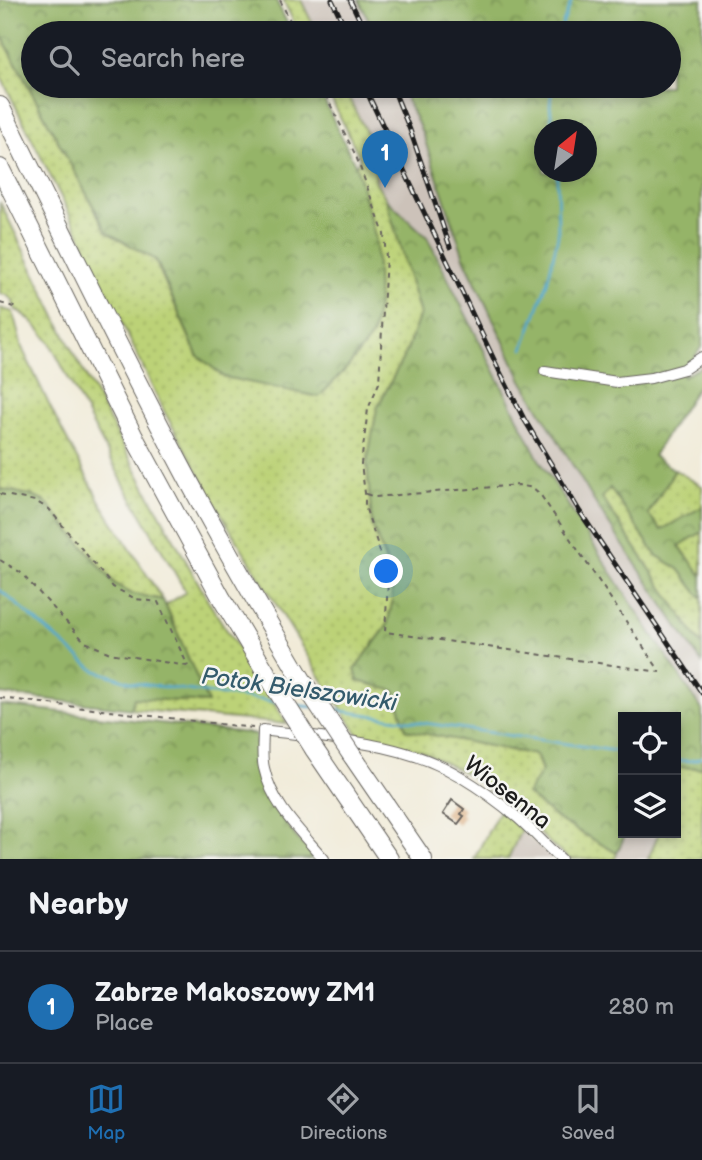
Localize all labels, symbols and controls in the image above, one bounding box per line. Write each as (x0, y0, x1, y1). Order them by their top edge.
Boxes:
search box (21, 21, 681, 98)
icon: search (45, 41, 83, 79)
text: Search here (101, 44, 245, 75)
north arrow (534, 119, 597, 182)
pin: 1 (362, 130, 408, 188)
your location (369, 554, 403, 588)
water label: Potok Bielszowicki (199, 661, 400, 718)
map controls (618, 712, 681, 838)
button: locate (618, 712, 681, 775)
street label: Wiosenna (458, 750, 556, 835)
button: layers (618, 775, 681, 838)
text: Nearby (28, 887, 128, 923)
text: Zabrze Makoszowy ZM1 (95, 978, 376, 1009)
text: 1 (46, 993, 56, 1021)
text: 280 m (608, 993, 674, 1021)
text: Place (95, 1009, 153, 1037)
tab: Map (87, 1080, 125, 1145)
tab: Directions (300, 1080, 387, 1145)
tab: Saved (561, 1080, 615, 1145)

